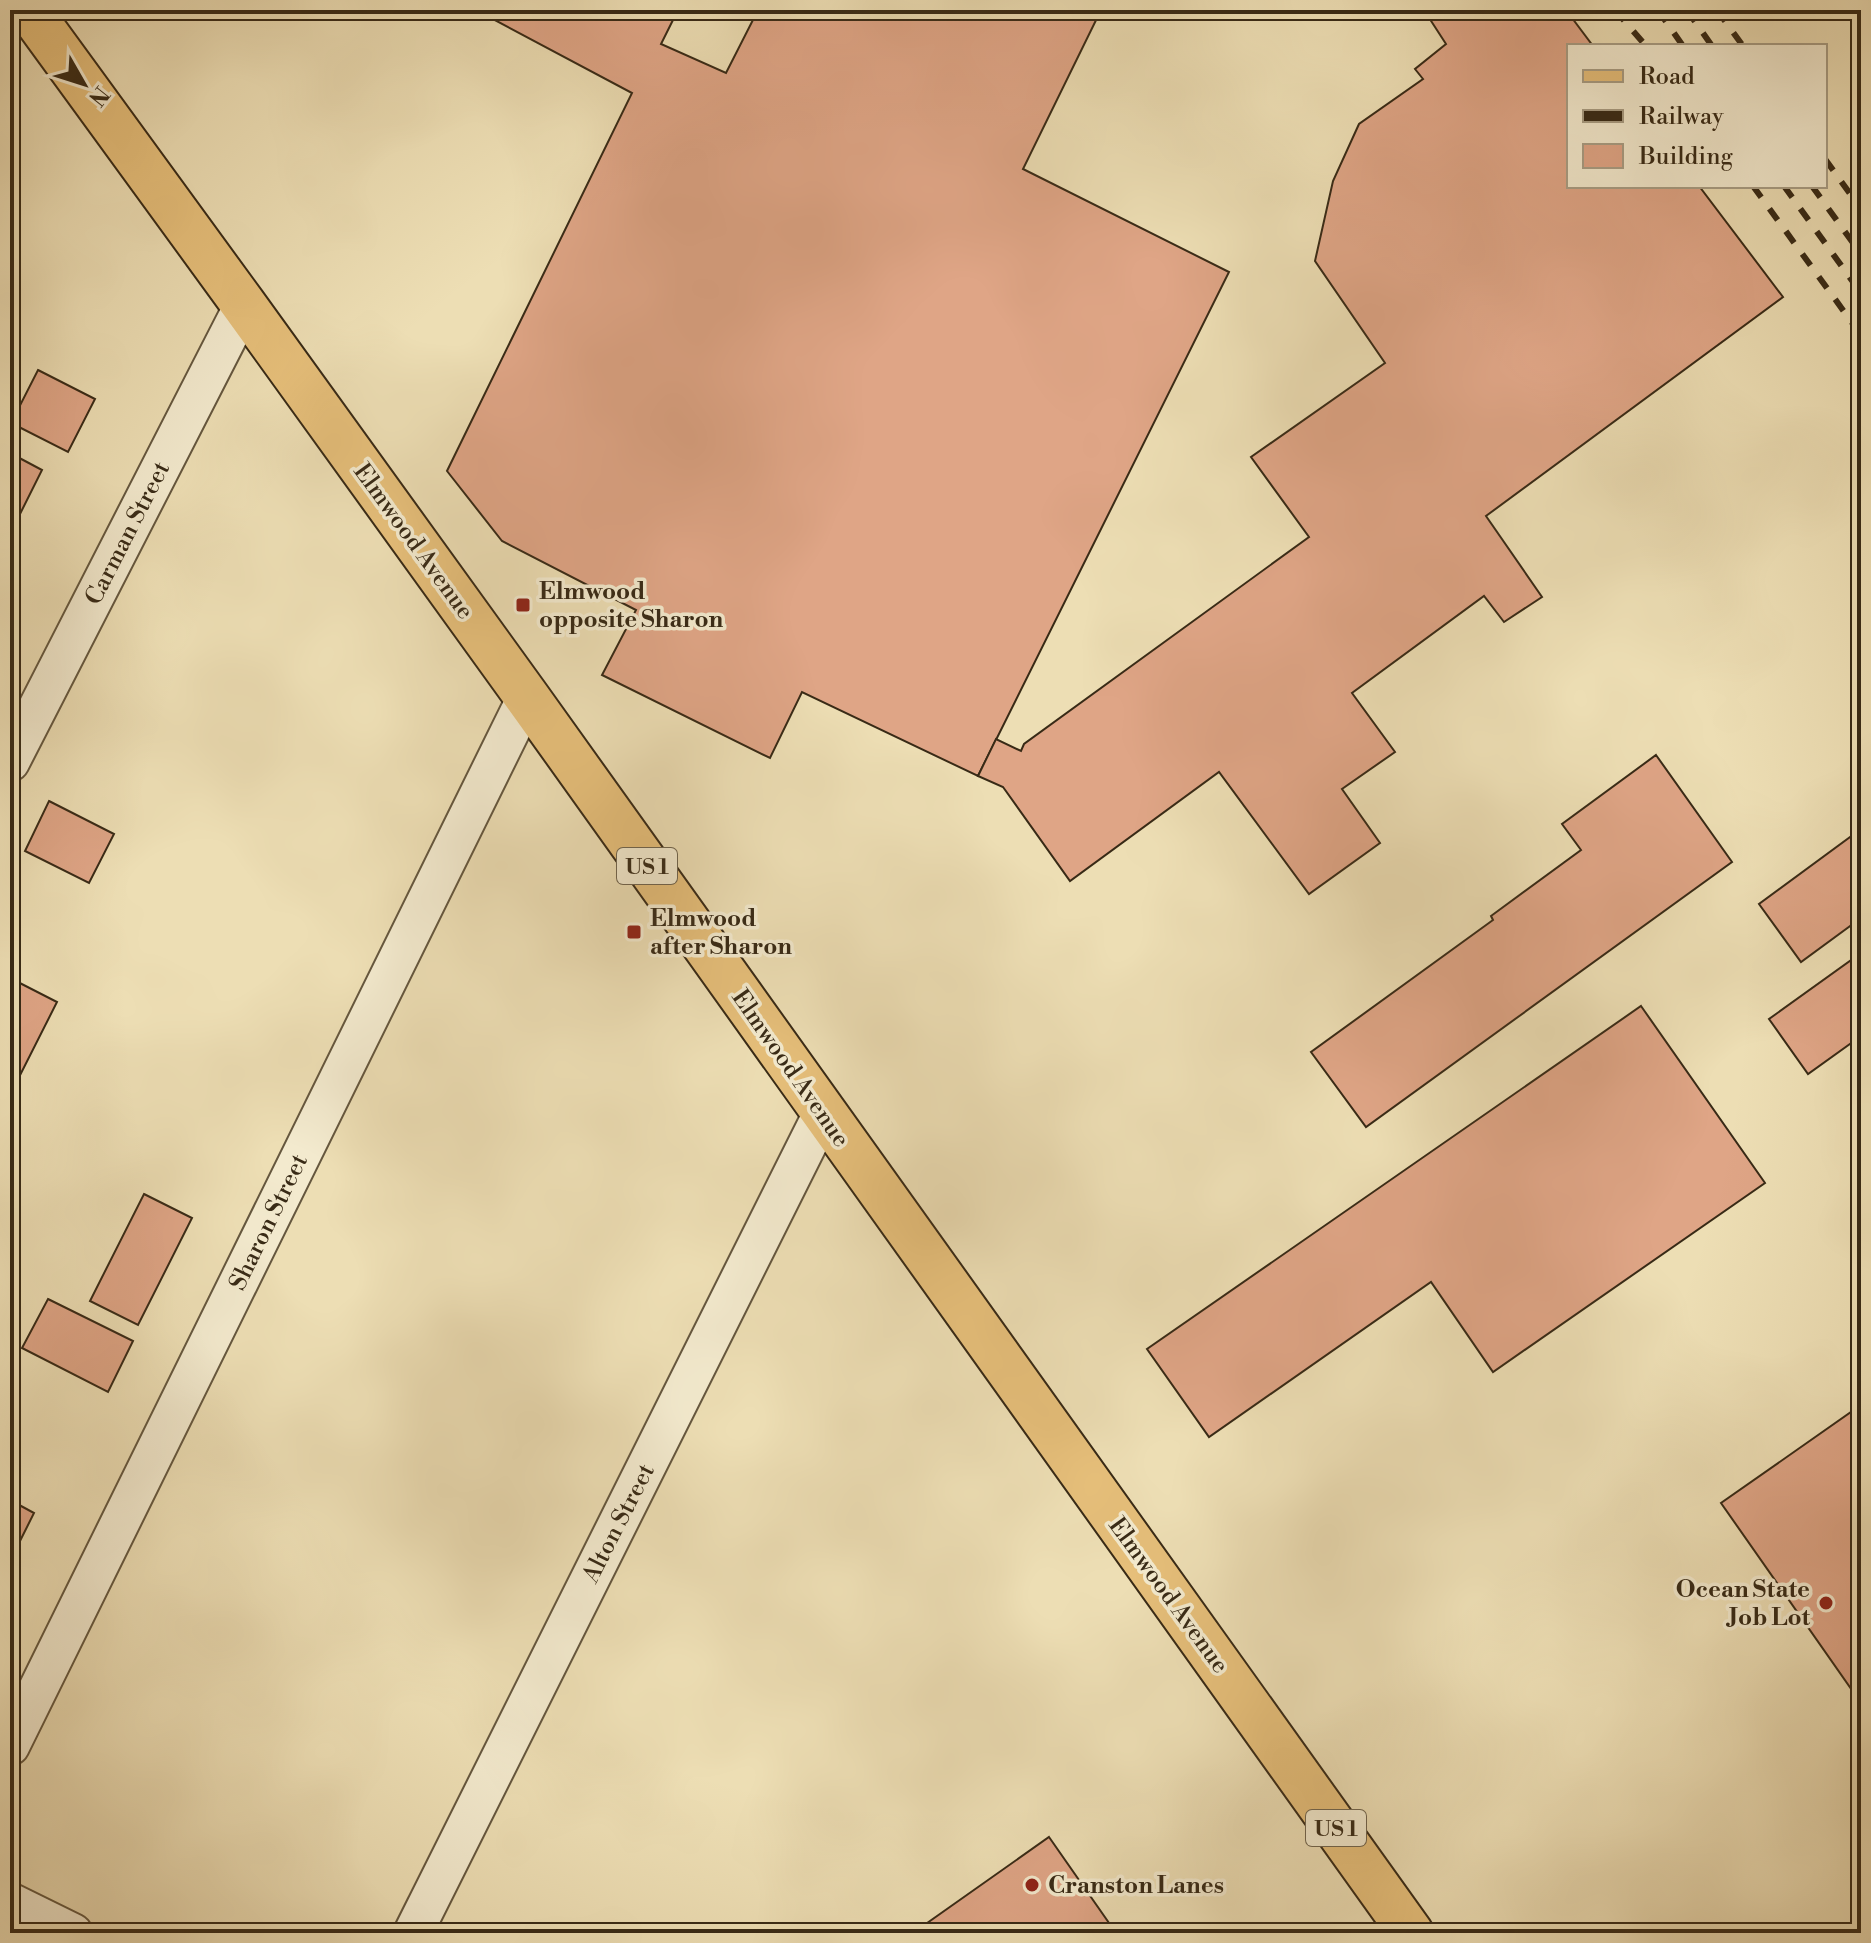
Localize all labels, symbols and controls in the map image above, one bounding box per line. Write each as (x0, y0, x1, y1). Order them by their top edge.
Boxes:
north arrow (44, 44, 124, 124)
legend (1567, 44, 1827, 188)
text: Road (1639, 62, 1695, 92)
text: N (82, 80, 114, 111)
text: Railway (1639, 102, 1724, 132)
text: Building (1638, 142, 1733, 172)
street label: Carman Street (79, 456, 177, 610)
street label: Elmwood Avenue (347, 458, 480, 625)
place label: Elmwood opposite Sharon (539, 577, 724, 635)
marker: Elmwood opposite Sharon (514, 596, 532, 614)
road number: US 1 (617, 848, 677, 884)
place label: Elmwood after Sharon (650, 904, 792, 962)
marker: Elmwood after Sharon (625, 923, 643, 941)
street label: Elmwood Avenue (725, 984, 856, 1153)
street label: Sharon Street (223, 1149, 315, 1296)
street label: Alton Street (576, 1458, 662, 1589)
street label: Elmwood Avenue (1102, 1512, 1235, 1679)
place label: Ocean State Job Lot (1676, 1575, 1810, 1633)
marker: Ocean State Job Lot (1817, 1594, 1835, 1612)
road number: US 1 (1306, 1810, 1366, 1846)
place label: Cranston Lanes (1048, 1871, 1224, 1901)
marker: Cranston Lanes (1023, 1876, 1041, 1894)

